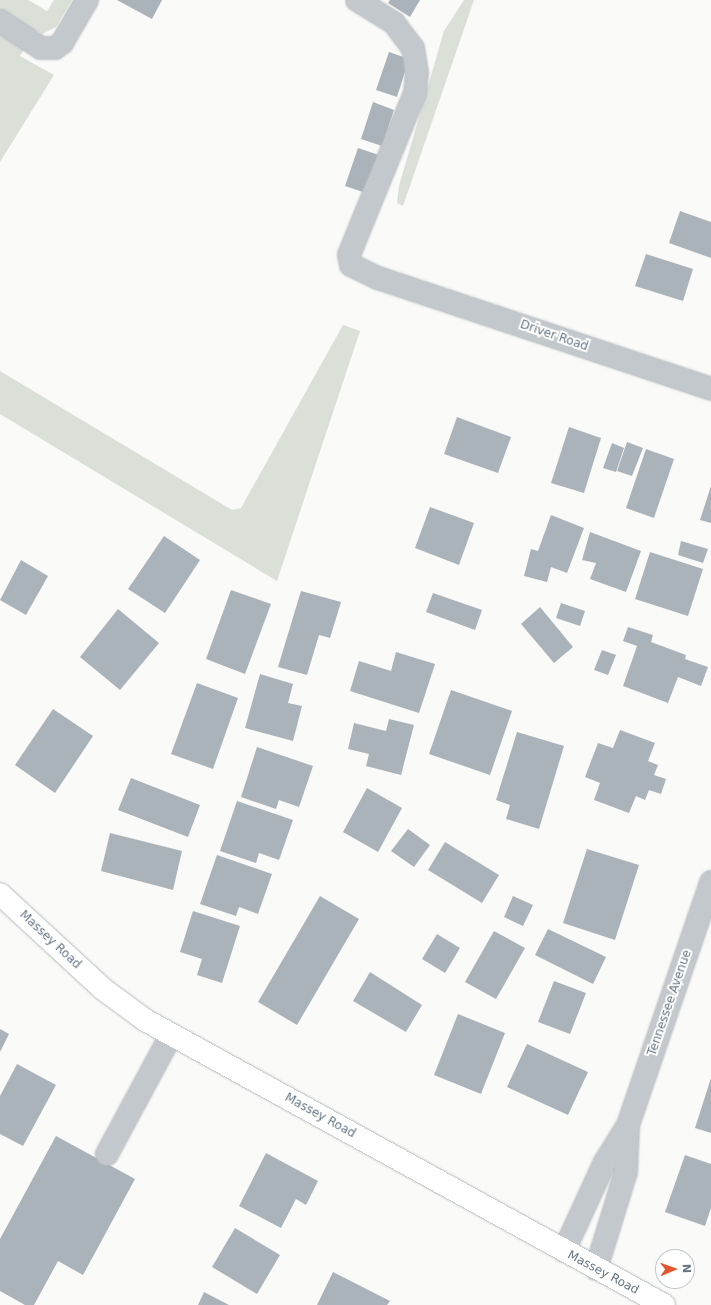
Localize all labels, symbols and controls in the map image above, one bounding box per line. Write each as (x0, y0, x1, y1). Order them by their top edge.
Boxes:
street label: Driver Road (518, 318, 590, 354)
street label: Massey Road (16, 908, 84, 972)
street label: Tennessee Avenue (645, 948, 695, 1058)
street label: Massey Road (282, 1091, 358, 1141)
street label: Massey Road (565, 1248, 641, 1298)
north arrow (655, 1249, 695, 1289)
text: N (680, 1264, 693, 1273)

